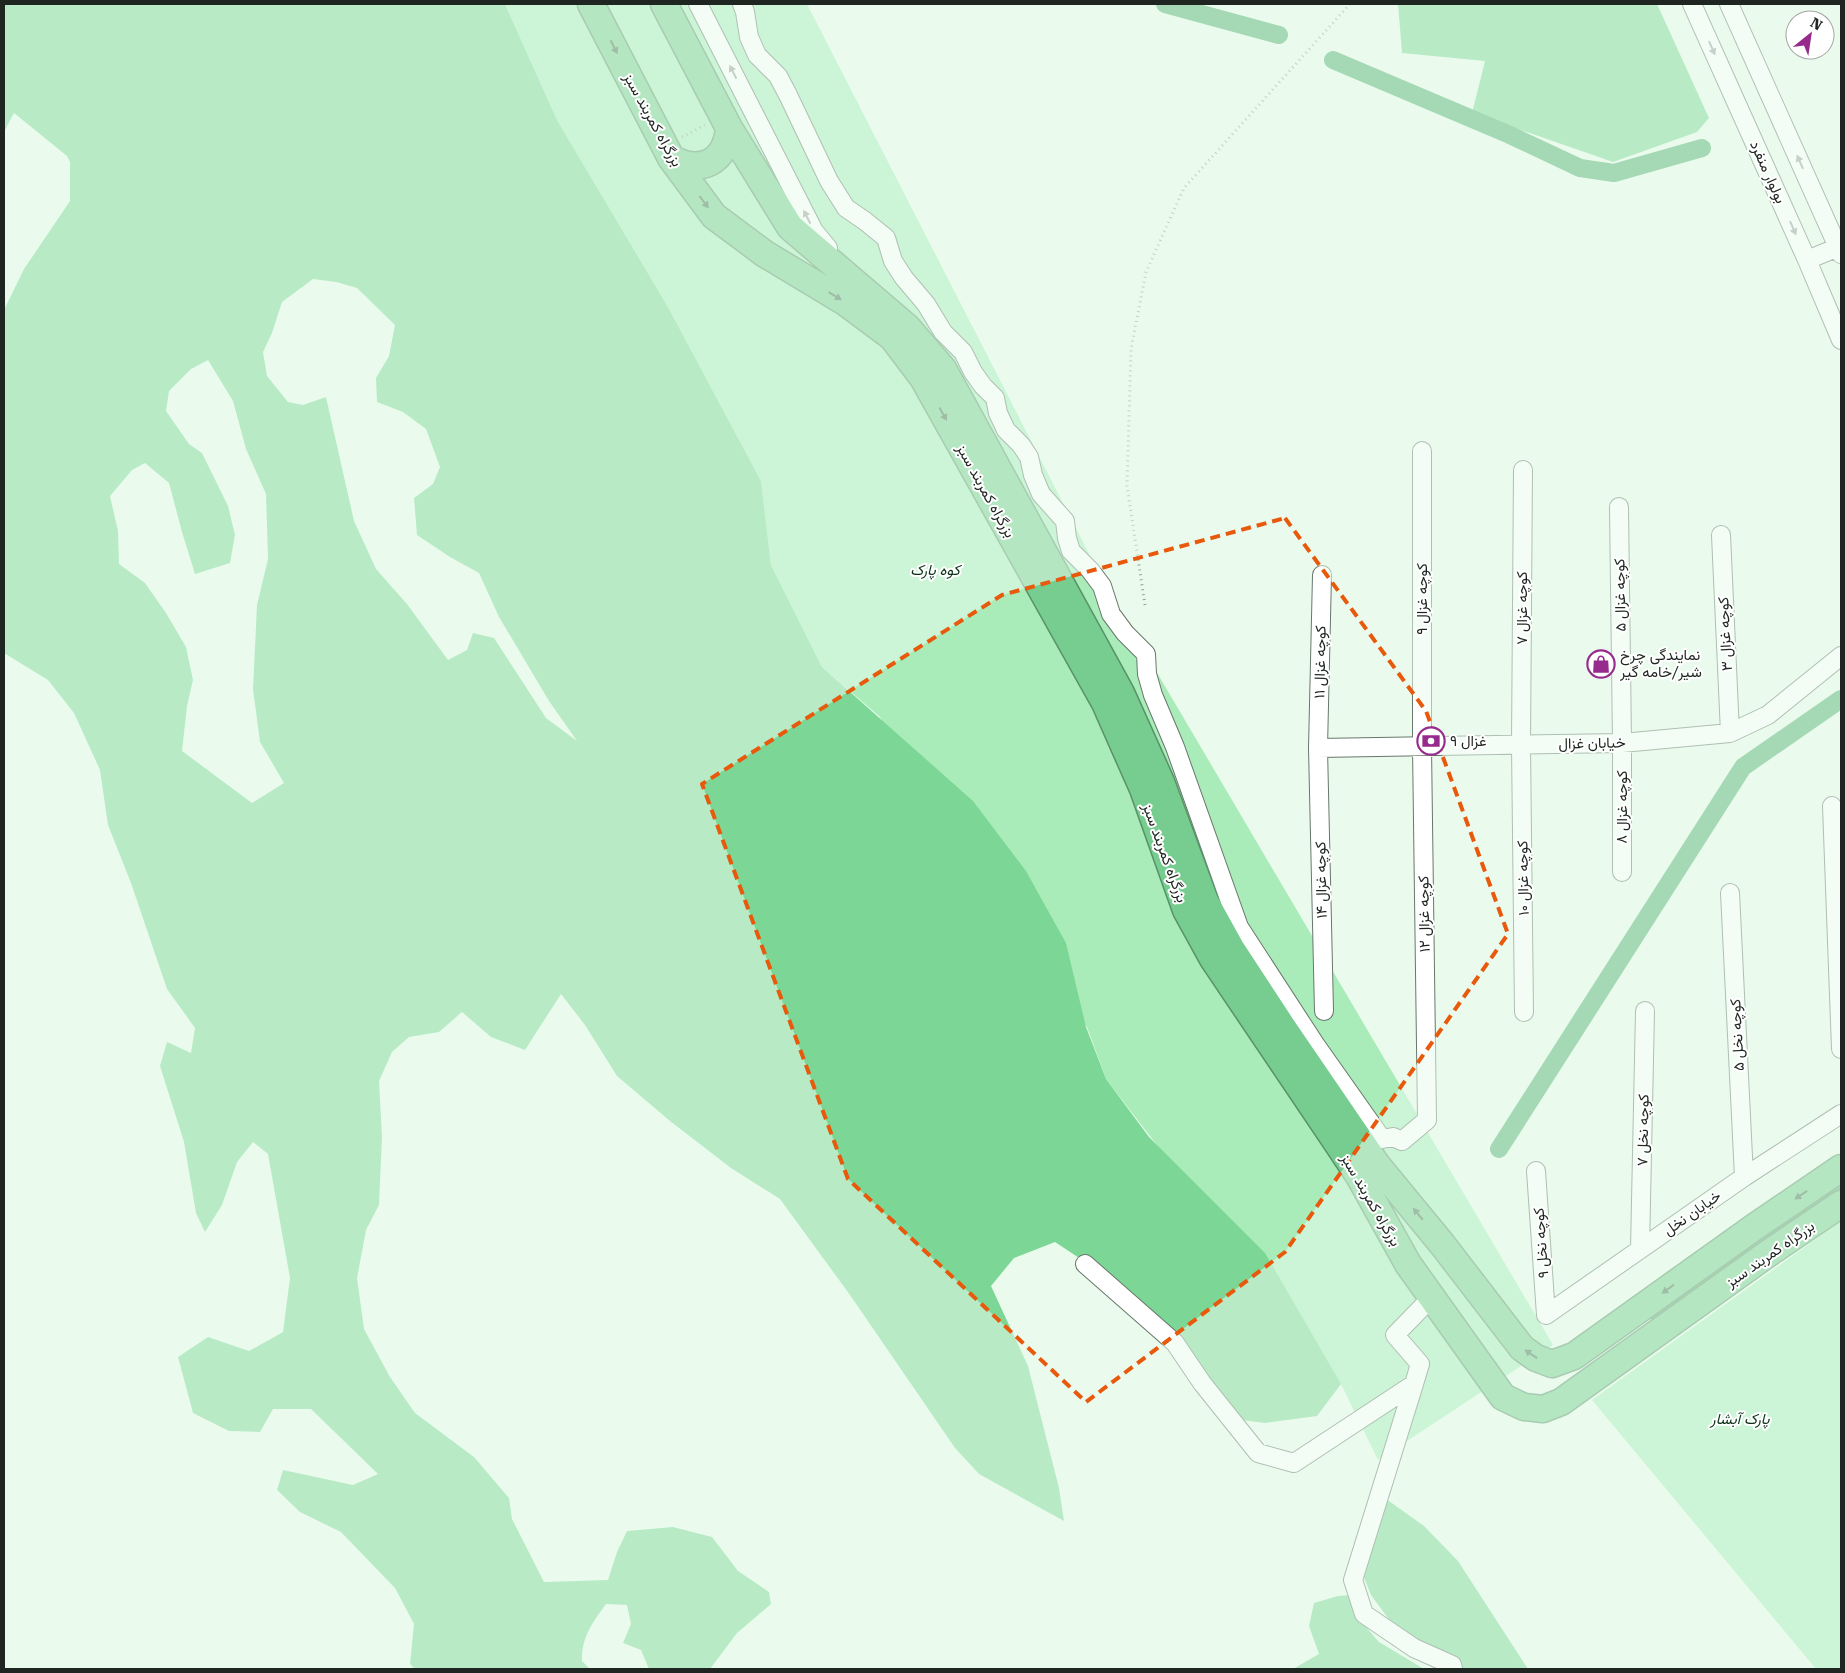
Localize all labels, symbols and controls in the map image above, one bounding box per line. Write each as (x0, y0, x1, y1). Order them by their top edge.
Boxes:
north arrow (1785, 10, 1835, 60)
text: N (1808, 14, 1825, 33)
one-way arrow (610, 40, 618, 54)
one-way arrow (1709, 41, 1717, 55)
one-way arrow (729, 65, 737, 79)
street label: بزرگراه کمربند سبز (619, 69, 686, 170)
street label: بولوار منفرد (1746, 138, 1790, 206)
one-way arrow (1796, 155, 1804, 169)
one-way arrow (699, 195, 709, 209)
one-way arrow (803, 210, 811, 224)
one-way arrow (1790, 221, 1798, 235)
one-way arrow (829, 292, 842, 301)
one-way arrow (939, 407, 948, 420)
street label: بزرگراه کمربند سبز (952, 440, 1019, 541)
street label: کوچه غزال ۵ (1610, 558, 1631, 632)
park label: کوه پارک (910, 561, 962, 580)
street label: کوچه غزال ۹ (1413, 563, 1432, 635)
street label: کوچه غزال ۷ (1513, 571, 1532, 645)
street label: کوچه غزال ۳ (1714, 596, 1737, 672)
street label: کوچه غزال ۱۱ (1310, 625, 1331, 699)
place label: نمایندگی چرخ شیر/خامه گیر (1619, 646, 1702, 681)
shop icon: نمایندگی چرخ شیر/خامه گیر (1586, 649, 1616, 679)
bank icon: غزال ۹ (1416, 726, 1446, 756)
place label: غزال ۹ (1450, 732, 1487, 750)
street label: خیابان غزال (1558, 733, 1626, 753)
street label: کوچه غزال ۸ (1613, 770, 1632, 844)
street label: بزرگراه کمربند سبز (1138, 800, 1191, 905)
street label: کوچه غزال ۱۰ (1513, 840, 1534, 916)
street label: کوچه غزال ۱۴ (1311, 841, 1332, 919)
street label: کوچه غزال ۱۲ (1414, 875, 1435, 952)
street label: کوچه نخل ۵ (1726, 998, 1749, 1072)
street label: کوچه نخل ۷ (1633, 1093, 1654, 1166)
street label: بزرگراه کمربند سبز (1337, 1150, 1405, 1250)
street label: خیابان نخل (1660, 1187, 1724, 1239)
one-way arrow (1794, 1190, 1808, 1200)
street label: کوچه نخل ۹ (1530, 1207, 1553, 1279)
one-way arrow (1412, 1208, 1423, 1221)
street label: بزرگراه کمربند سبز (1721, 1217, 1818, 1292)
one-way arrow (1661, 1284, 1675, 1294)
one-way arrow (1524, 1349, 1538, 1359)
park label: پارک آبشار (1710, 1410, 1770, 1429)

